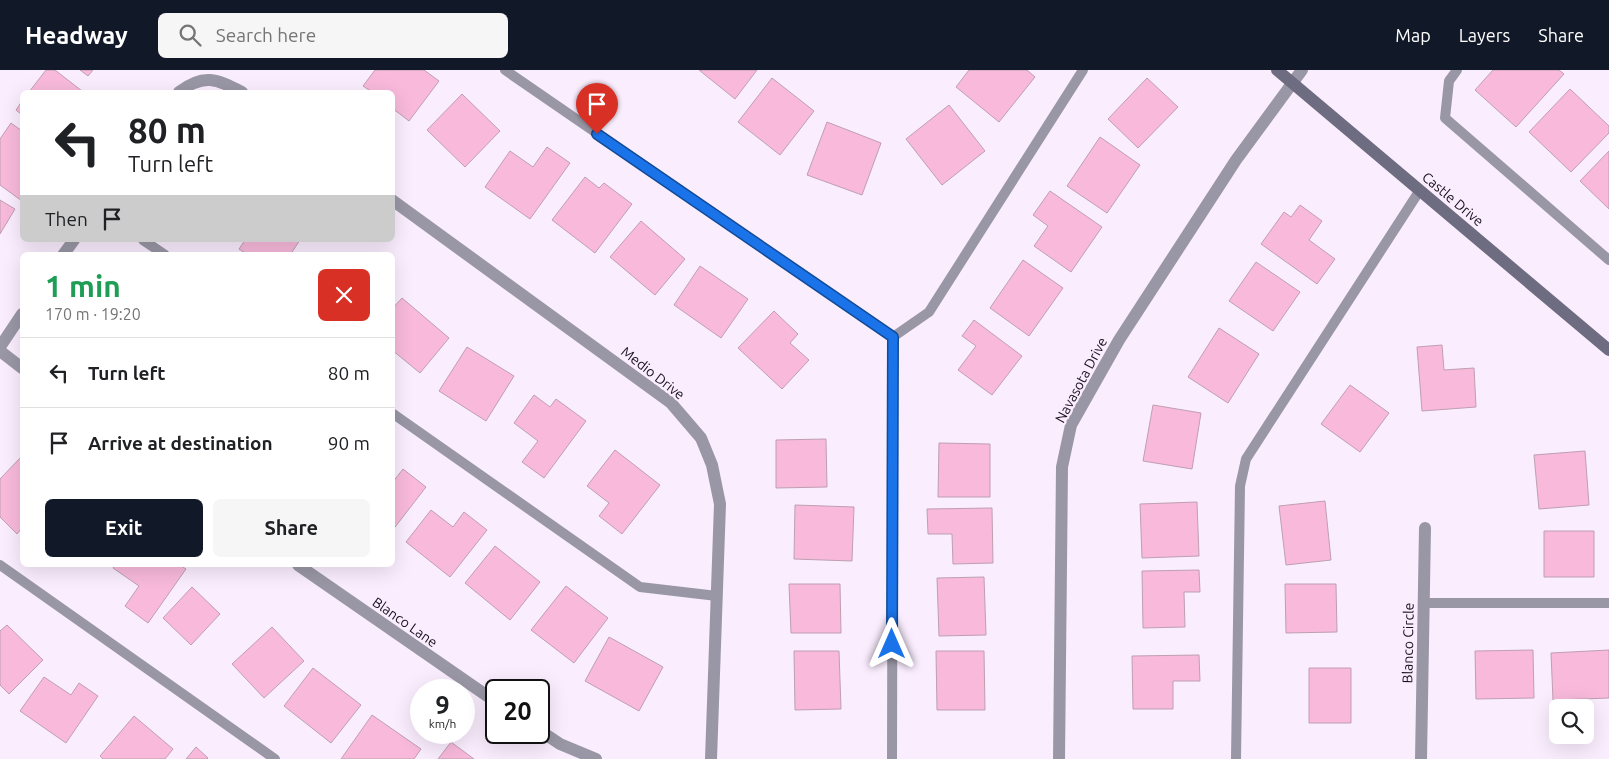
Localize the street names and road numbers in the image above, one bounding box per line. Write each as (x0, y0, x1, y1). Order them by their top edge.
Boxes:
street label: Castle Drive (1419, 169, 1487, 229)
street label: Navasota Drive (1052, 335, 1110, 425)
street label: Medio Drive (618, 343, 688, 403)
street label: Blanco Lane (369, 594, 441, 650)
street label: Blanco Circle (1399, 602, 1417, 684)

